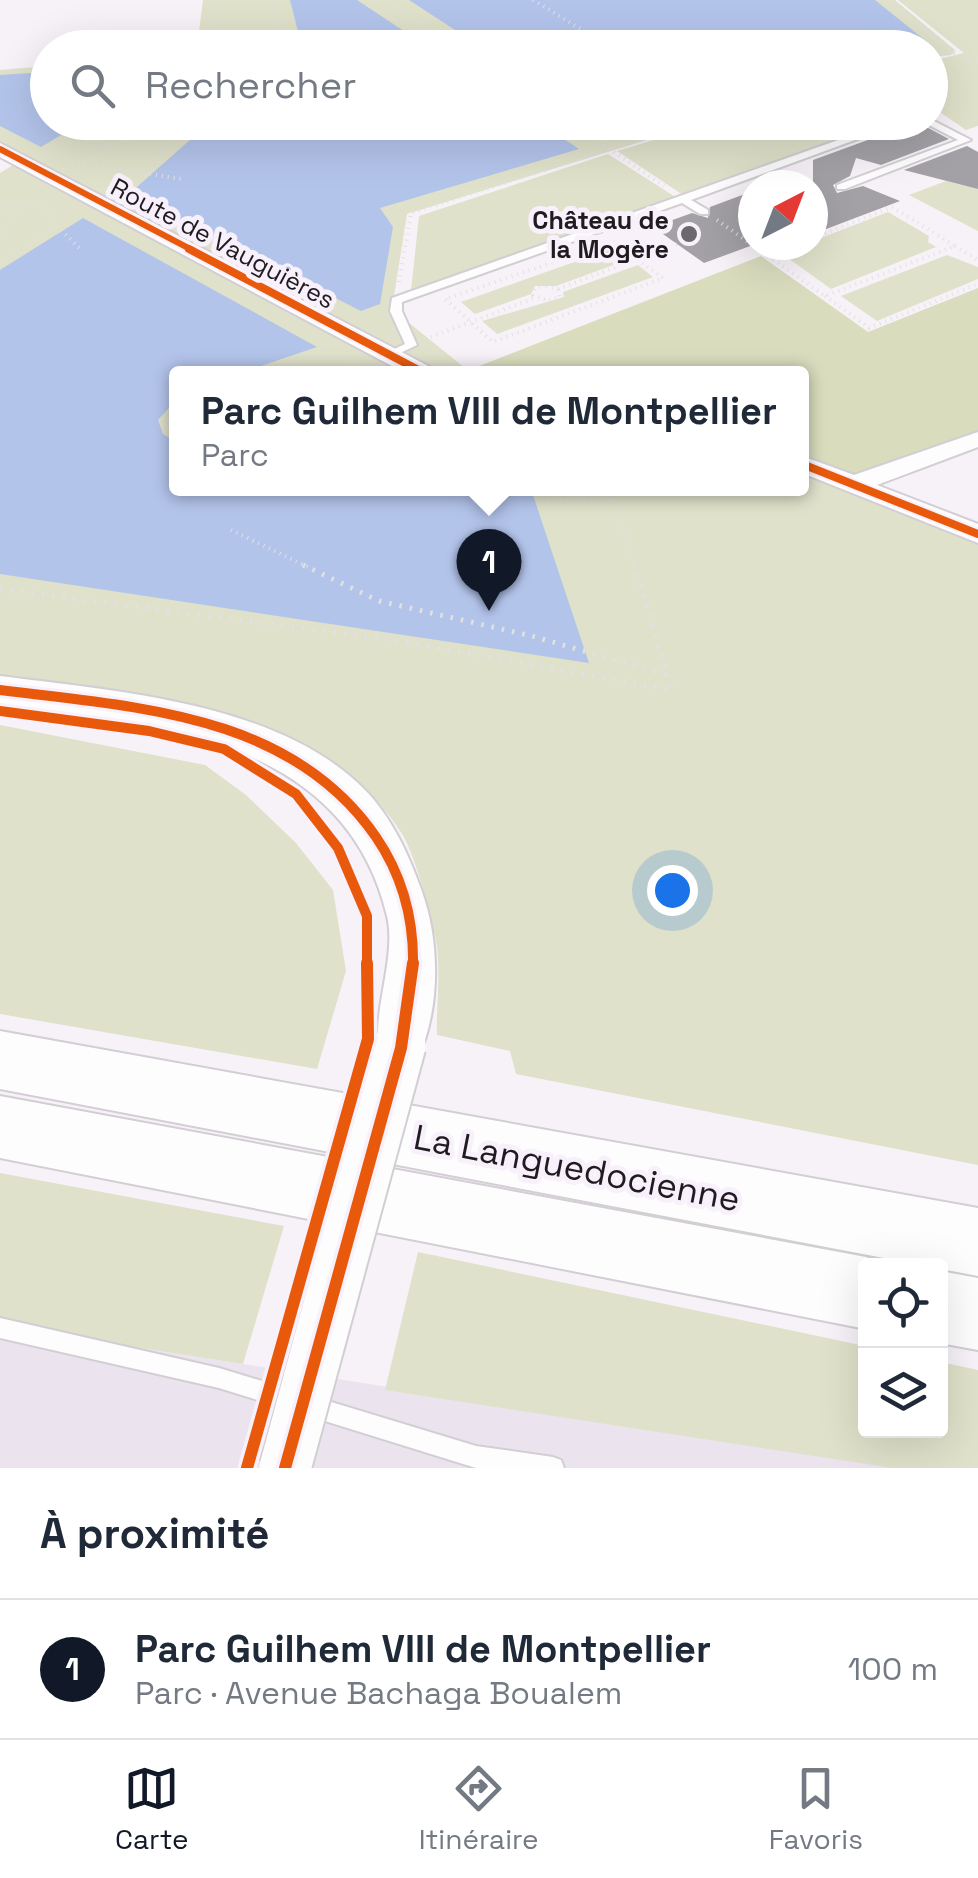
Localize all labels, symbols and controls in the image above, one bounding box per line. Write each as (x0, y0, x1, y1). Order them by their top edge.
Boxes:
search box (30, 30, 948, 140)
icon: search (65, 58, 120, 113)
text: Rechercher (145, 61, 356, 109)
street label: Route de Vauguières (106, 170, 340, 316)
north arrow (738, 170, 828, 260)
place label: Château de la Mogère (532, 204, 669, 265)
marker: Château de la Mogère (678, 223, 700, 245)
popup (169, 366, 809, 496)
text: Parc Guilhem VIII de Montpellier (201, 387, 777, 435)
text: Parc (201, 435, 269, 475)
pin: 1 (456, 528, 522, 611)
your location (647, 865, 698, 916)
street label: La Languedocienne (410, 1115, 744, 1221)
map controls (858, 1258, 948, 1438)
button: locate (858, 1258, 948, 1348)
button: layers (858, 1348, 948, 1438)
text: À proximité (40, 1507, 270, 1560)
text: Parc Guilhem VIII de Montpellier (135, 1625, 711, 1673)
text: 1 (65, 1649, 80, 1689)
text: 100 m (848, 1649, 938, 1689)
text: Parc · Avenue Bachaga Boualem (135, 1673, 622, 1713)
tab: Carte (115, 1761, 189, 1857)
tab: Itinéraire (419, 1761, 539, 1857)
tab: Favoris (769, 1761, 863, 1857)

